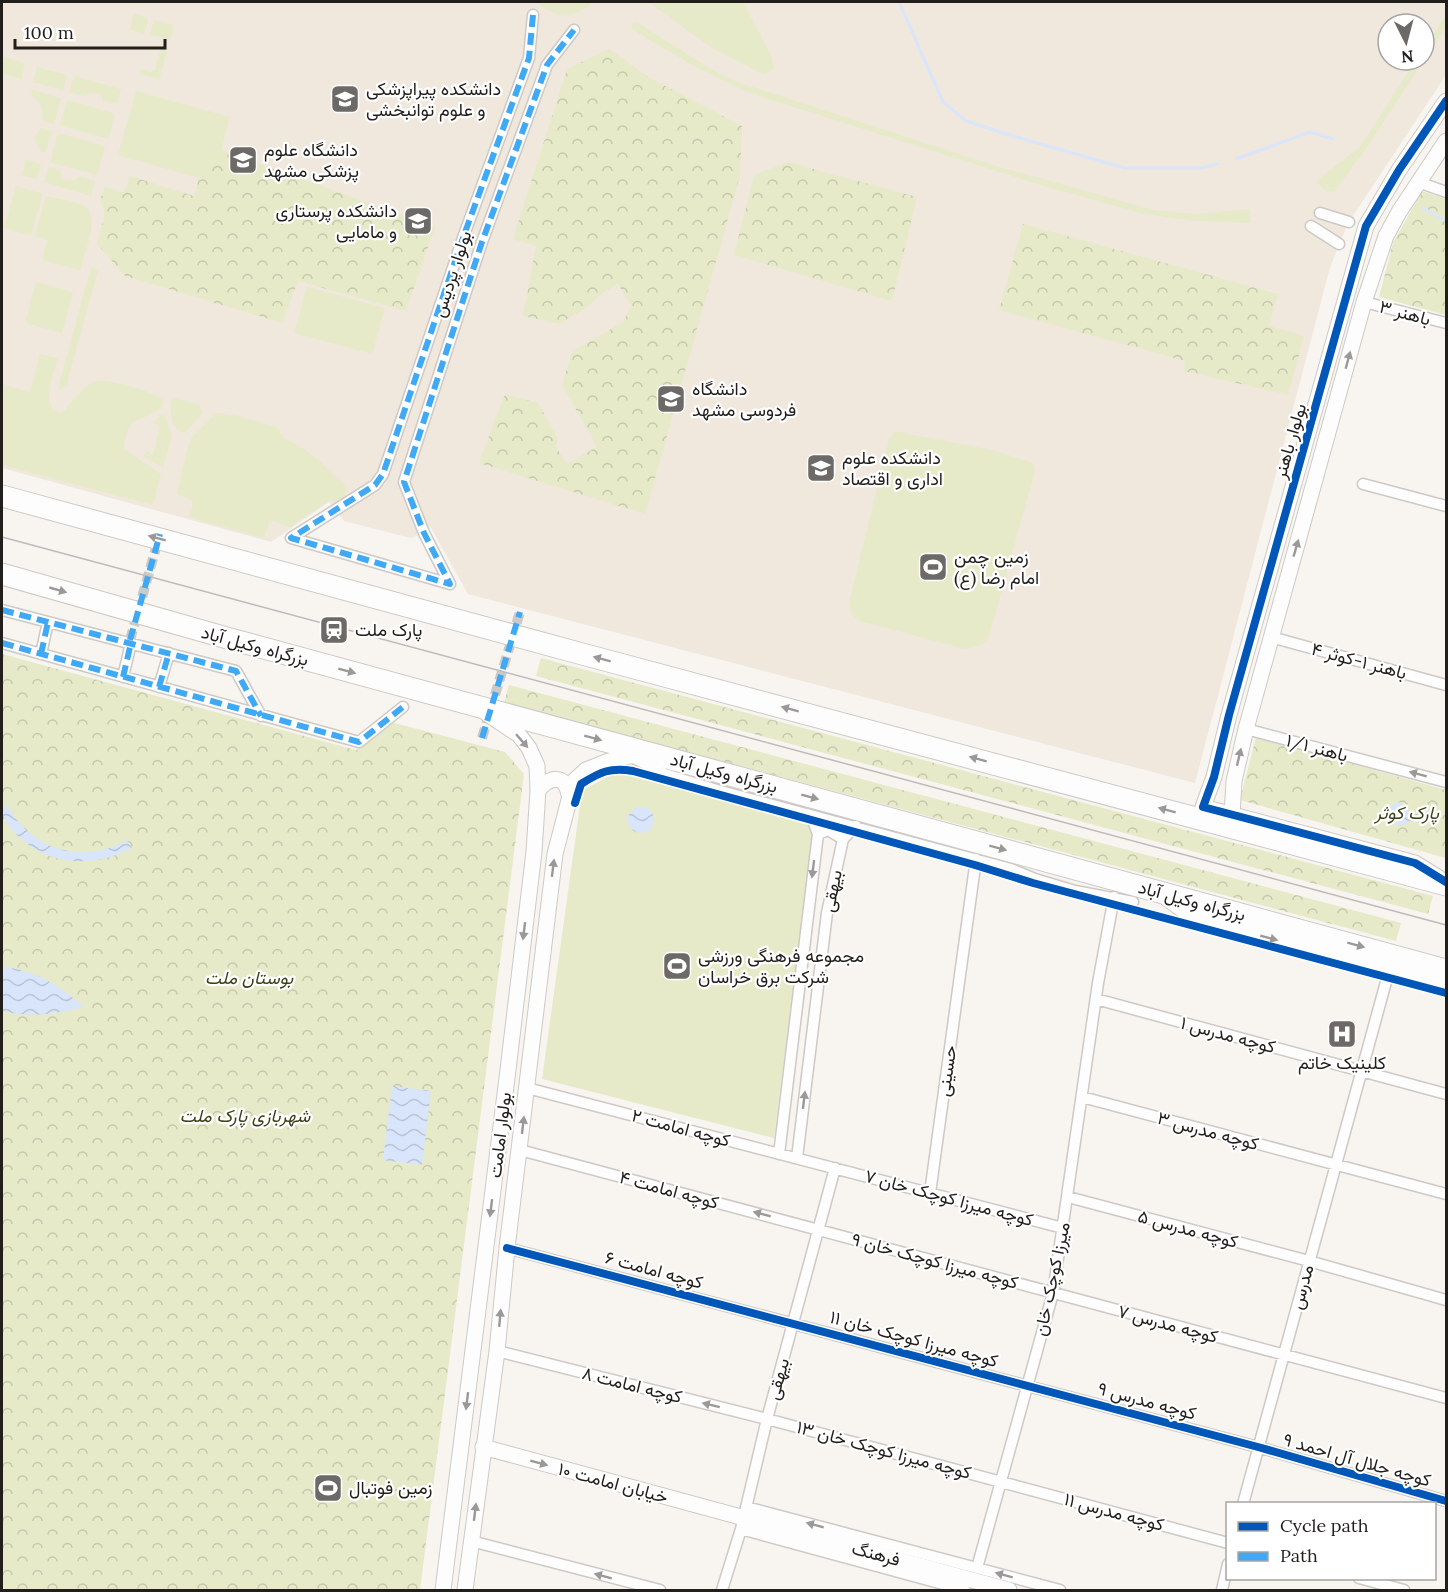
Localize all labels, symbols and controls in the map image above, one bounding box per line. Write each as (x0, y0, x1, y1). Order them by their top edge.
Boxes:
scale bar (15, 12, 165, 50)
north arrow (1376, 12, 1436, 72)
text: 100 m (24, 21, 74, 44)
text: N (1400, 46, 1415, 68)
place label: دانشکده پیراپزشکی و علوم توانبخشی (366, 77, 501, 122)
school or university icon: دانشکده پیراپزشکی و علوم توانبخشی (329, 83, 361, 115)
place label: دانشگاه علوم پزشکی مشهد (264, 138, 359, 183)
school or university icon: دانشگاه علوم پزشکی مشهد (227, 144, 259, 176)
place label: دانشکده پرستاری و مامایی (276, 199, 397, 243)
school or university icon: دانشکده پرستاری و مامایی (402, 205, 434, 237)
street label: بولوار پردیس (427, 228, 477, 320)
street label: باهنر ۳ (1377, 295, 1433, 330)
one-way arrow (1344, 351, 1353, 369)
place label: دانشگاه فردوسی مشهد (692, 377, 796, 421)
school or university icon: دانشگاه فردوسی مشهد (655, 383, 687, 415)
street label: بولوار باهنر (1268, 401, 1311, 482)
place label: دانشکده علوم اداری و اقتصاد (842, 446, 943, 490)
school or university icon: دانشکده علوم اداری و اقتصاد (805, 452, 837, 484)
one-way arrow (148, 533, 166, 543)
one-way arrow (1292, 539, 1301, 557)
place label: زمین چمن امام رضا (ع) (954, 545, 1039, 590)
sports icon: زمین چمن امام رضا (ع) (917, 551, 949, 583)
one-way arrow (49, 586, 67, 595)
station icon: پارک ملت (318, 614, 350, 646)
place label: پارک ملت (355, 618, 422, 642)
street label: بزرگراه وکیل آباد (199, 620, 311, 671)
street label: باهنر ۱-کوثر ۴ (1309, 637, 1409, 684)
one-way arrow (592, 654, 610, 663)
one-way arrow (338, 667, 356, 676)
one-way arrow (781, 704, 799, 714)
street label: باهنر ۱/۱ (1284, 728, 1351, 767)
one-way arrow (516, 733, 529, 749)
one-way arrow (584, 734, 602, 743)
street label: بزرگراه وکیل آباد (668, 747, 780, 798)
one-way arrow (1235, 747, 1245, 766)
one-way arrow (969, 754, 988, 764)
one-way arrow (1408, 769, 1427, 779)
one-way arrow (801, 793, 819, 802)
park label: پارک کوثر (1374, 801, 1439, 825)
one-way arrow (1158, 804, 1176, 814)
one-way arrow (989, 844, 1008, 854)
one-way arrow (548, 859, 558, 878)
one-way arrow (809, 860, 818, 879)
street label: بیهقی (816, 868, 847, 914)
street label: بزرگراه وکیل آباد (1136, 875, 1248, 926)
one-way arrow (520, 921, 529, 940)
one-way arrow (1259, 933, 1278, 943)
one-way arrow (1347, 941, 1365, 951)
place label: مجموعه فرهنگی ورزشی شرکت برق خراسان (698, 944, 864, 988)
sports icon: مجموعه فرهنگی ورزشی شرکت برق خراسان (661, 950, 693, 982)
park label: بوستان ملت (205, 966, 294, 989)
street label: کوچه مدرس ۱ (1178, 1011, 1278, 1059)
hospital icon: کلینیک خاتم (1326, 1018, 1358, 1050)
street label: حسینی (932, 1044, 961, 1098)
place label: کلینیک خاتم (1298, 1051, 1386, 1075)
one-way arrow (799, 1090, 809, 1109)
street label: بولوار امامت (483, 1091, 516, 1179)
street label: کوچه امامت ۲ (629, 1103, 733, 1153)
park label: شهربازی پارک ملت (180, 1104, 311, 1128)
street label: کوچه مدرس ۳ (1155, 1106, 1261, 1156)
one-way arrow (518, 1115, 527, 1134)
street label: کوچه میرزا کوچک خان ۷ (862, 1164, 1036, 1232)
street label: کوچه امامت ۴ (617, 1165, 721, 1215)
one-way arrow (486, 1198, 496, 1217)
street label: کوچه مدرس ۵ (1135, 1204, 1241, 1254)
one-way arrow (753, 1209, 771, 1219)
street label: میرزا کوچک خان (1028, 1220, 1076, 1338)
street label: کوچه میرزا کوچک خان ۹ (849, 1227, 1021, 1295)
street label: کوچه امامت ۶ (602, 1245, 706, 1295)
street label: مدرس (1285, 1262, 1318, 1312)
street label: کوچه مدرس ۷ (1115, 1299, 1221, 1349)
street label: کوچه میرزا کوچک خان ۱۱ (827, 1305, 1001, 1373)
one-way arrow (495, 1309, 505, 1328)
street label: بیهقی (761, 1355, 794, 1402)
street label: کوچه امامت ۸ (579, 1361, 685, 1409)
street label: کوچه مدرس ۹ (1095, 1376, 1199, 1426)
one-way arrow (462, 1392, 471, 1411)
one-way arrow (702, 1399, 720, 1409)
street label: کوچه میرزا کوچک خان ۱۳ (794, 1415, 974, 1485)
street label: کوچه جلال آل احمد ۹ (1280, 1427, 1434, 1493)
street label: خیابان امامت ۱۰ (556, 1457, 670, 1508)
one-way arrow (530, 1459, 548, 1468)
sports icon: زمین فوتبال (312, 1472, 344, 1504)
place label: زمین فوتبال (349, 1476, 432, 1499)
street label: کوچه مدرس ۱۱ (1061, 1487, 1167, 1537)
one-way arrow (470, 1502, 479, 1521)
legend (1226, 1502, 1436, 1580)
text: Cycle path (1280, 1514, 1369, 1537)
one-way arrow (806, 1520, 825, 1530)
street label: فرهنگ (849, 1536, 903, 1571)
text: Path (1280, 1544, 1318, 1567)
one-way arrow (594, 1570, 612, 1580)
one-way arrow (995, 1570, 1013, 1580)

